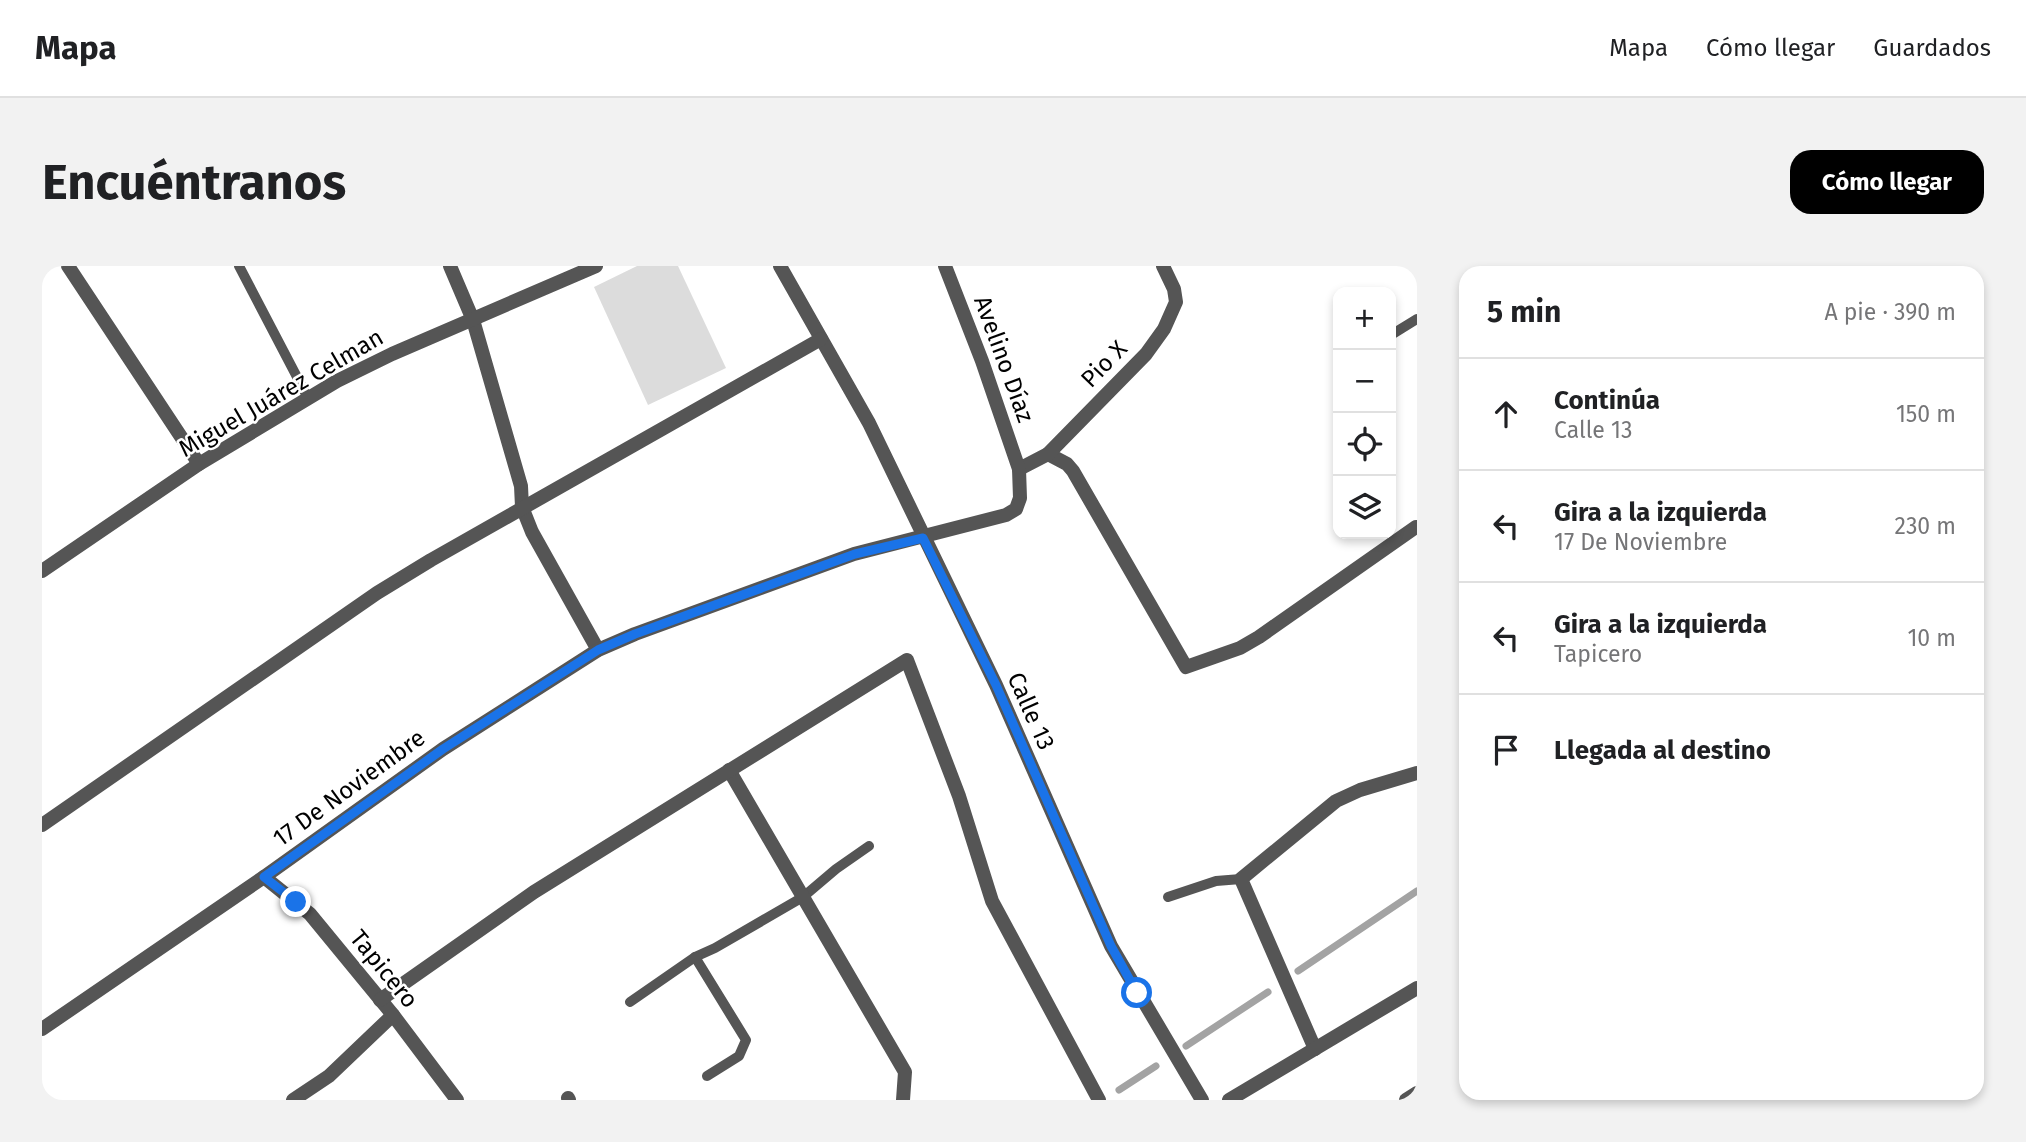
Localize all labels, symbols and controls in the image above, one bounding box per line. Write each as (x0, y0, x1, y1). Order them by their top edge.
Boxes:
text: Mapa (35, 28, 116, 68)
text: Mapa (1609, 34, 1668, 62)
text: Cómo llegar (1706, 34, 1835, 62)
text: Guardados (1873, 34, 1991, 62)
button: Cómo llegar (1790, 150, 1984, 214)
text: Encuéntranos (42, 153, 346, 212)
map controls (1333, 287, 1396, 539)
button: + (1333, 287, 1396, 350)
street label: Avelino Díaz (968, 292, 1040, 426)
text: 5 min (1487, 294, 1561, 330)
text: A pie · 390 m (1824, 298, 1956, 326)
street label: Miguel Juárez Celman (174, 323, 388, 463)
street label: Pio X (1075, 335, 1133, 393)
button: − (1333, 350, 1396, 413)
text: Continúa (1554, 385, 1660, 416)
icon: ahead (1487, 395, 1525, 433)
text: 150 m (1896, 400, 1956, 428)
button: locate (1333, 413, 1396, 476)
text: Calle 13 (1554, 416, 1632, 444)
button: layers (1333, 476, 1396, 539)
text: Gira a la izquierda (1554, 497, 1767, 528)
icon: left (1487, 507, 1525, 545)
text: 230 m (1895, 512, 1956, 540)
text: 17 De Noviembre (1554, 528, 1727, 556)
text: Gira a la izquierda (1554, 609, 1767, 640)
icon: left (1487, 619, 1525, 657)
text: 10 m (1907, 624, 1956, 652)
text: Tapicero (1554, 640, 1642, 668)
street label: Calle 13 (1002, 668, 1060, 754)
street label: 17 De Noviembre (268, 724, 430, 852)
icon: arrive (1487, 731, 1525, 769)
text: Llegada al destino (1554, 735, 1771, 766)
route end (280, 886, 311, 917)
street label: Tapicero (344, 924, 424, 1014)
route start (1121, 977, 1152, 1008)

